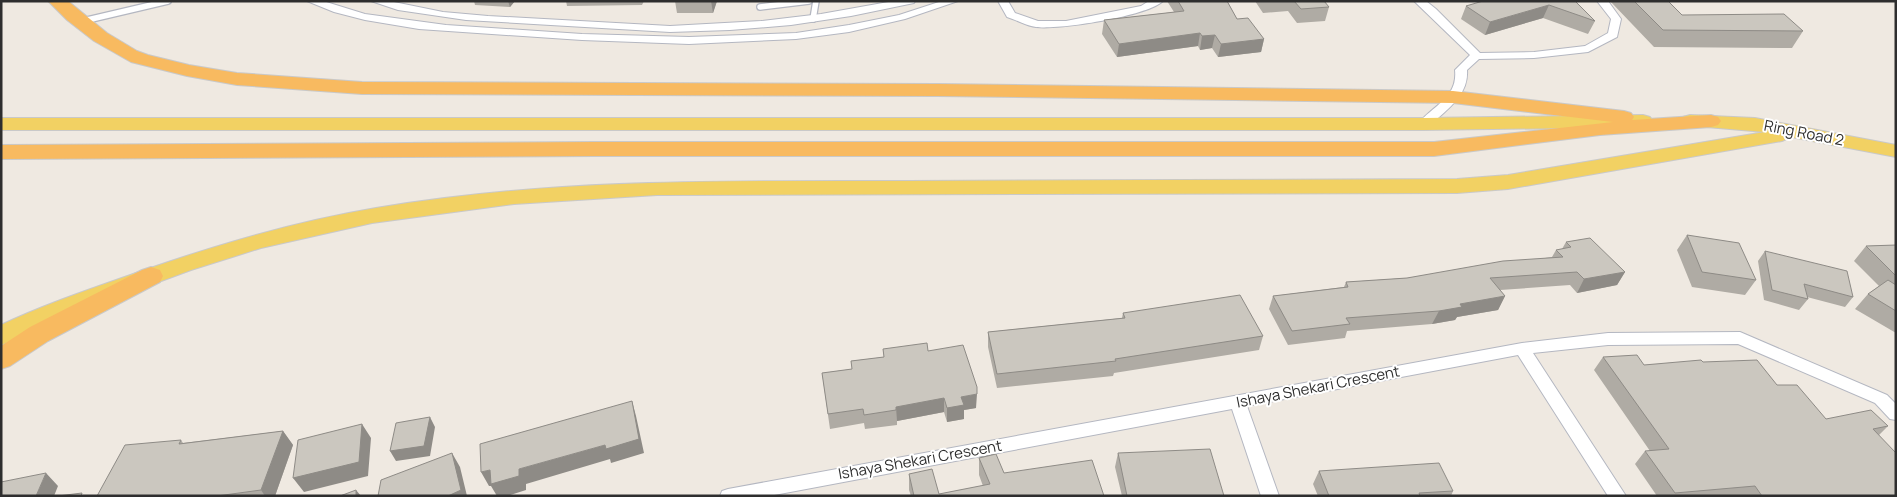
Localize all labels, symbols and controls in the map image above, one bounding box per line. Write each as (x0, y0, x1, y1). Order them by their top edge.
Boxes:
street label: Ring Road 2 (1762, 114, 1846, 151)
street label: Ishaya Shekari Crescent (1234, 360, 1401, 413)
street label: Ishaya Shekari Crescent (836, 435, 1003, 484)

